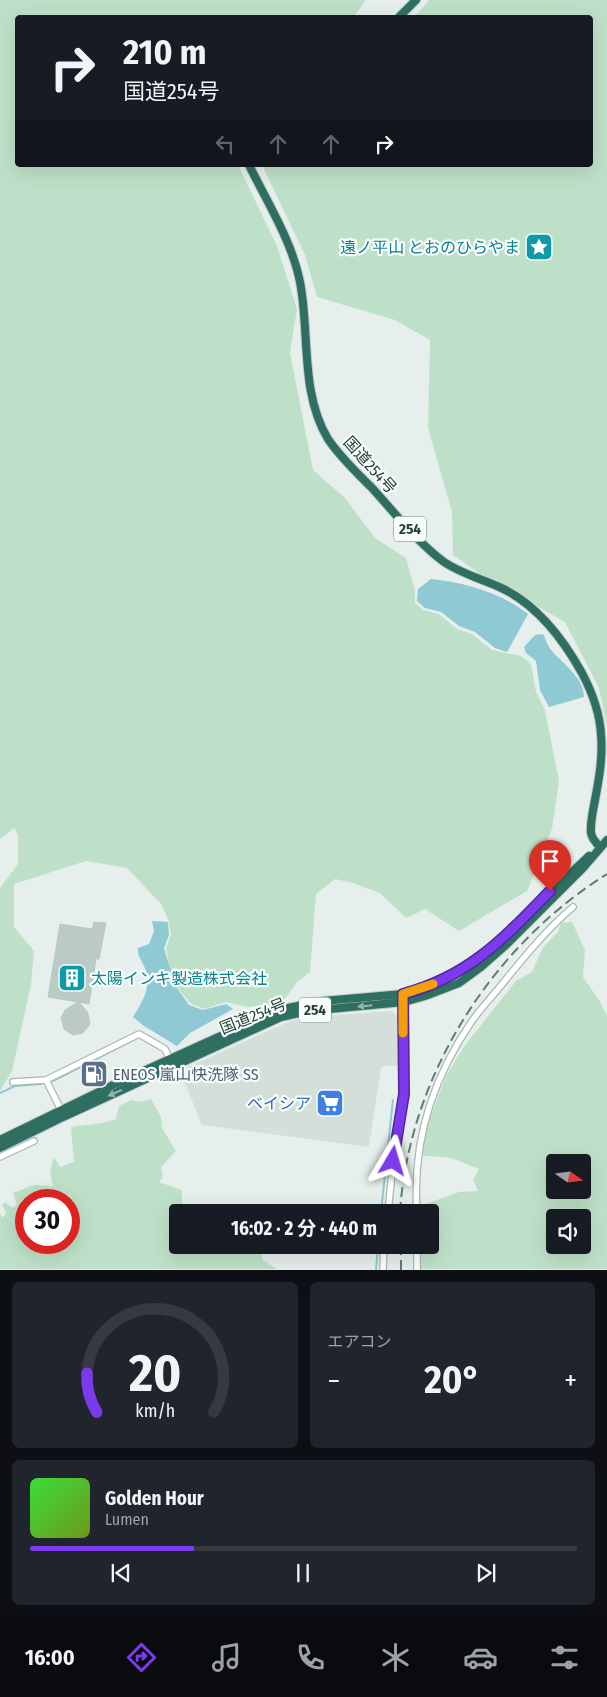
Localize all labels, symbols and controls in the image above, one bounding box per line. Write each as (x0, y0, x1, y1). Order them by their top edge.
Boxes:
text: 210 m (123, 31, 207, 73)
icon: right (40, 35, 105, 100)
text: 国道254号 (123, 78, 219, 105)
icon: left (211, 130, 239, 158)
icon: ahead (264, 130, 292, 158)
icon: ahead (317, 130, 345, 158)
icon: right (370, 130, 398, 158)
place icon: 遠ノ平山 とおのひらやま (524, 232, 554, 262)
place label: 遠ノ平山 とおのひらやま (340, 238, 520, 257)
street label: 国道254号 (339, 433, 401, 497)
road number: 254 (394, 516, 426, 542)
pin (529, 840, 571, 891)
icon: arrive (536, 847, 564, 875)
building icon: 太陽インキ製造株式会社 (57, 963, 87, 993)
place label: 太陽インキ製造株式会社 (91, 969, 267, 988)
street label: 国道254号 (217, 994, 289, 1038)
road number: 254 (299, 998, 331, 1022)
one-way arrow (357, 1002, 373, 1010)
fuel station icon: ENEOS 嵐山快洗隊 SS (79, 1059, 109, 1089)
place label: ENEOS 嵐山快洗隊 SS (113, 1065, 259, 1084)
supermarket icon: ベイシア (315, 1088, 345, 1118)
one-way arrow (108, 1089, 122, 1097)
place label: ベイシア (247, 1094, 311, 1113)
position arrow (366, 1134, 418, 1186)
north arrow (546, 1154, 591, 1199)
map controls (546, 1154, 591, 1254)
speed limit sign: 30 (15, 1189, 80, 1254)
button: sound (546, 1209, 591, 1254)
text: 16:02 · 2 分 · 440 m (231, 1217, 377, 1240)
text: エアコン (328, 1332, 392, 1351)
text: 20 (128, 1342, 181, 1405)
text: 20° (424, 1357, 480, 1403)
text: − (328, 1364, 340, 1397)
text: + (564, 1364, 577, 1397)
text: km/h (135, 1400, 175, 1422)
text: Golden Hour (105, 1487, 204, 1510)
text: Lumen (105, 1510, 149, 1529)
icon: previous (107, 1559, 135, 1587)
icon: pause (289, 1559, 317, 1587)
icon: next (472, 1559, 500, 1587)
icon: directions (124, 1640, 159, 1675)
icon: music (209, 1640, 244, 1675)
icon: phone (293, 1640, 328, 1675)
icon: climate (378, 1640, 413, 1675)
icon: car (463, 1640, 498, 1675)
icon: filters (547, 1640, 582, 1675)
text: 16:00 (25, 1644, 75, 1671)

